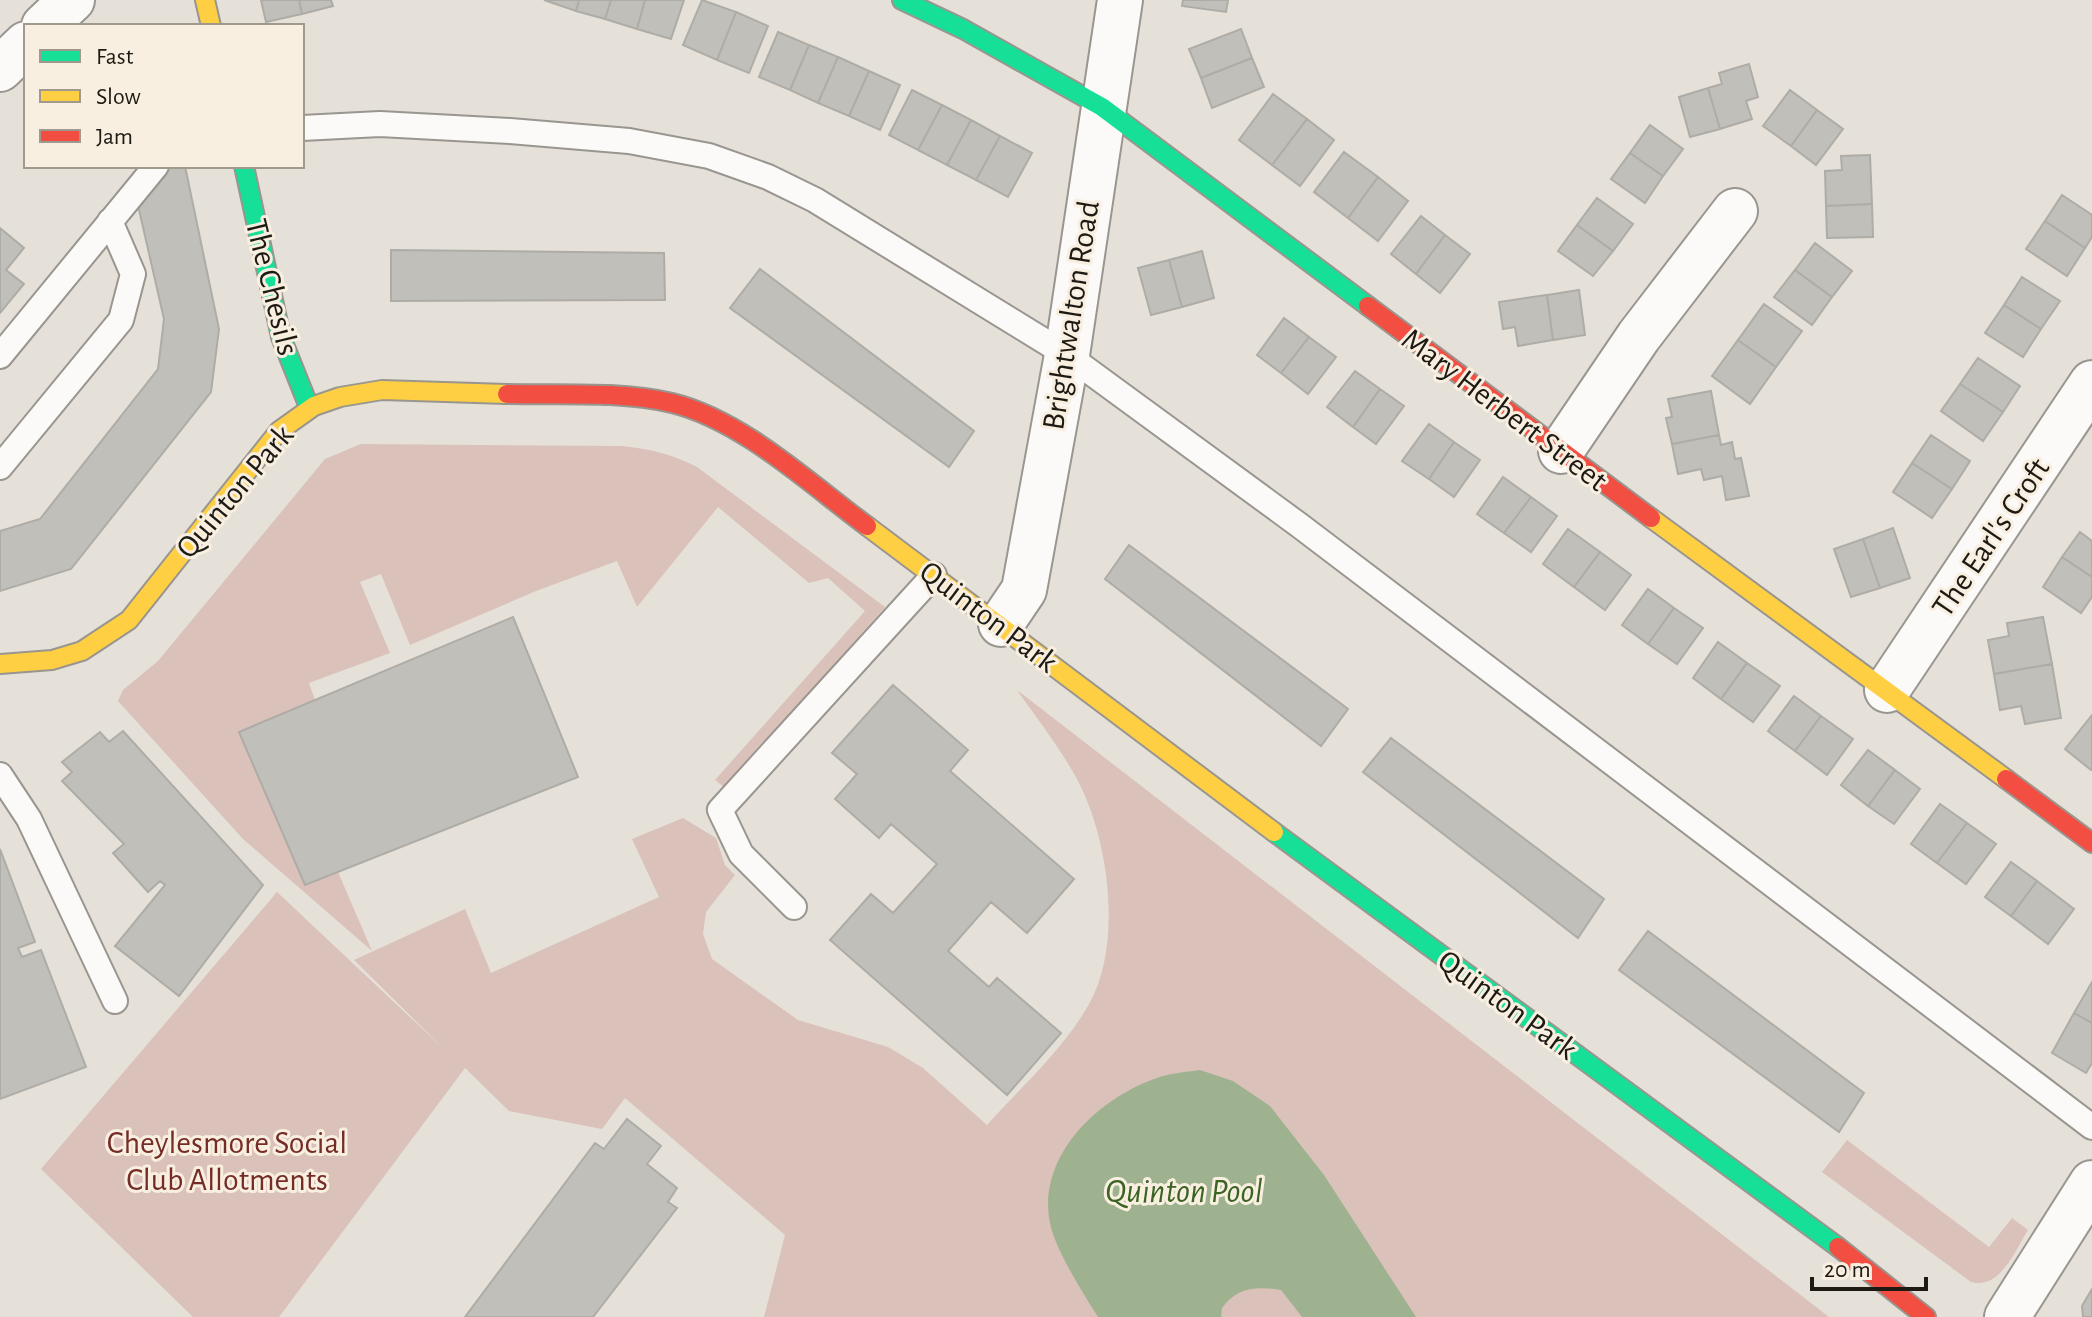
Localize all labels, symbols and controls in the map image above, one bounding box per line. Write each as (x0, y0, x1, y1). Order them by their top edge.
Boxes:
legend (24, 24, 304, 168)
text: Fast (96, 45, 134, 69)
text: Slow (96, 85, 141, 109)
text: Jam (96, 125, 133, 149)
street label: Brightwalton Road (1037, 198, 1105, 432)
street label: The Chesils (240, 216, 304, 359)
street label: Mary Herbert Street (1396, 322, 1613, 497)
street label: Quinton Park (170, 419, 300, 564)
street label: The Earl's Croft (1926, 453, 2055, 623)
street label: Quinton Park (914, 555, 1064, 679)
street label: Quinton Park (1432, 944, 1583, 1066)
park label: Cheylesmore Social Club Allotments (107, 1127, 347, 1196)
water label: Quinton Pool (1105, 1175, 1263, 1209)
scale bar (1812, 1241, 1926, 1291)
text: 20 m (1824, 1258, 1871, 1282)

